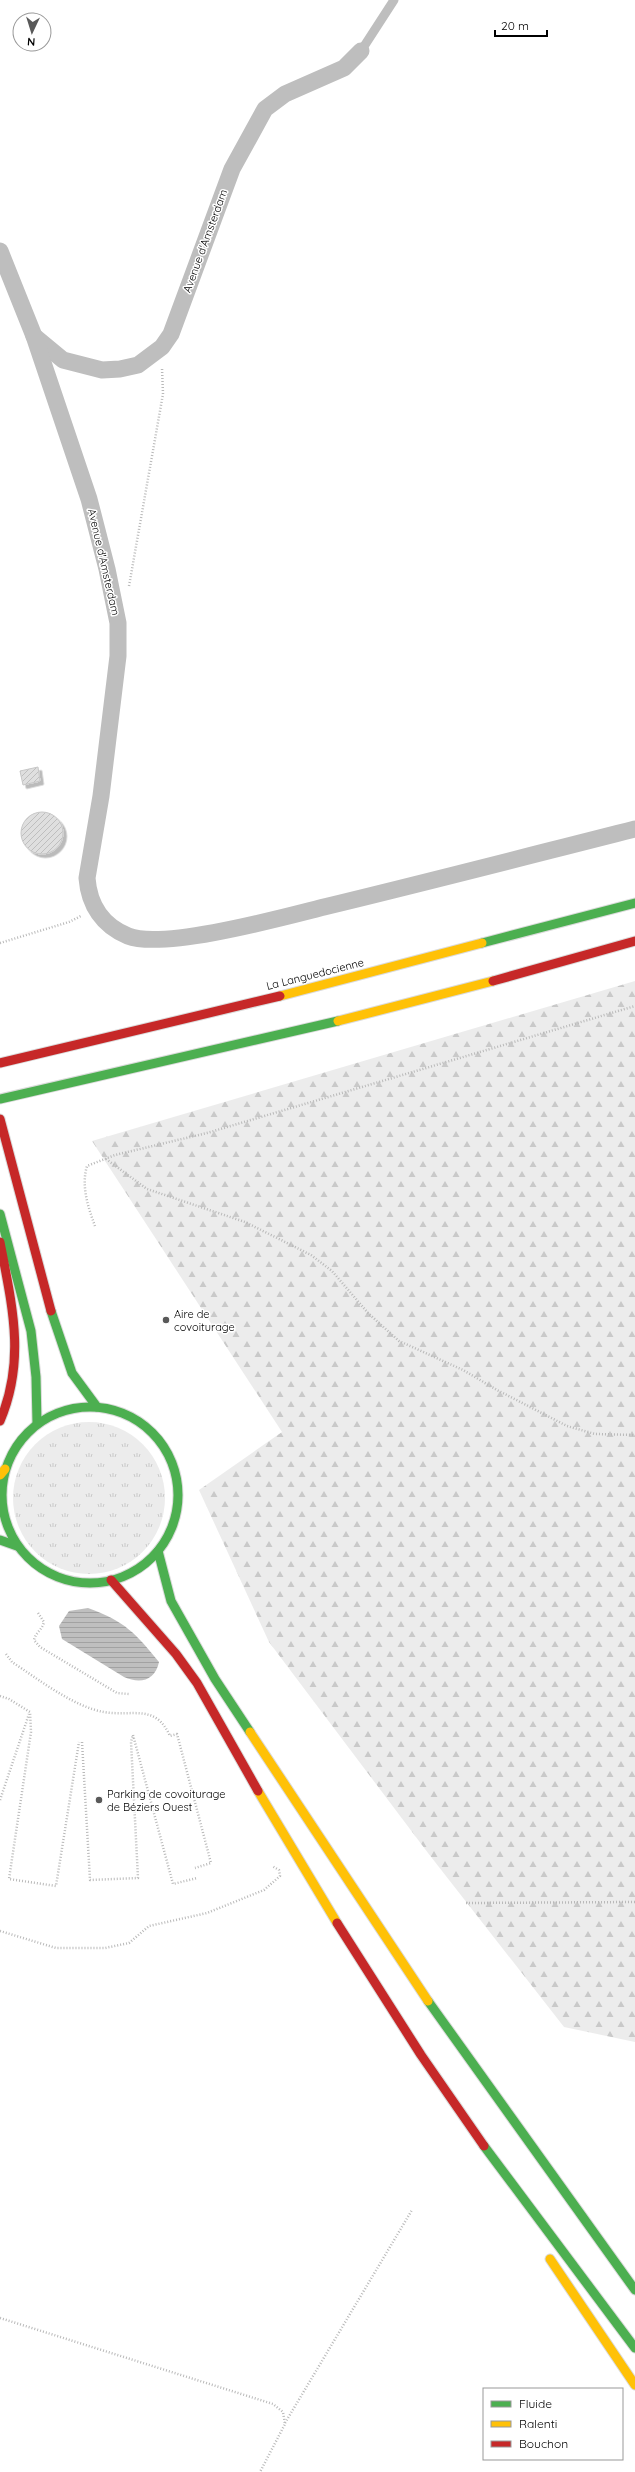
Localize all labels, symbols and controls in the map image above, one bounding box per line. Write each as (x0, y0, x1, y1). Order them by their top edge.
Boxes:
north arrow (12, 12, 52, 52)
scale bar (495, 12, 547, 38)
text: 20 m (501, 18, 529, 33)
text: N (27, 35, 36, 49)
street label: Avenue d'Amsterdam (180, 187, 230, 295)
street label: Avenue d'Amsterdam (85, 507, 123, 617)
street label: La Languedocienne (265, 955, 365, 993)
place label: Aire de covoiturage (174, 1307, 235, 1334)
marker: Aire de covoiturage (161, 1315, 171, 1325)
place label: Parking de covoiturage de Béziers Ouest (107, 1787, 225, 1814)
marker: Parking de covoiturage de Béziers Ouest (94, 1795, 104, 1805)
legend (483, 2388, 623, 2460)
text: Fluide (519, 2396, 552, 2411)
text: Ralenti (519, 2416, 557, 2431)
text: Bouchon (519, 2436, 568, 2451)

